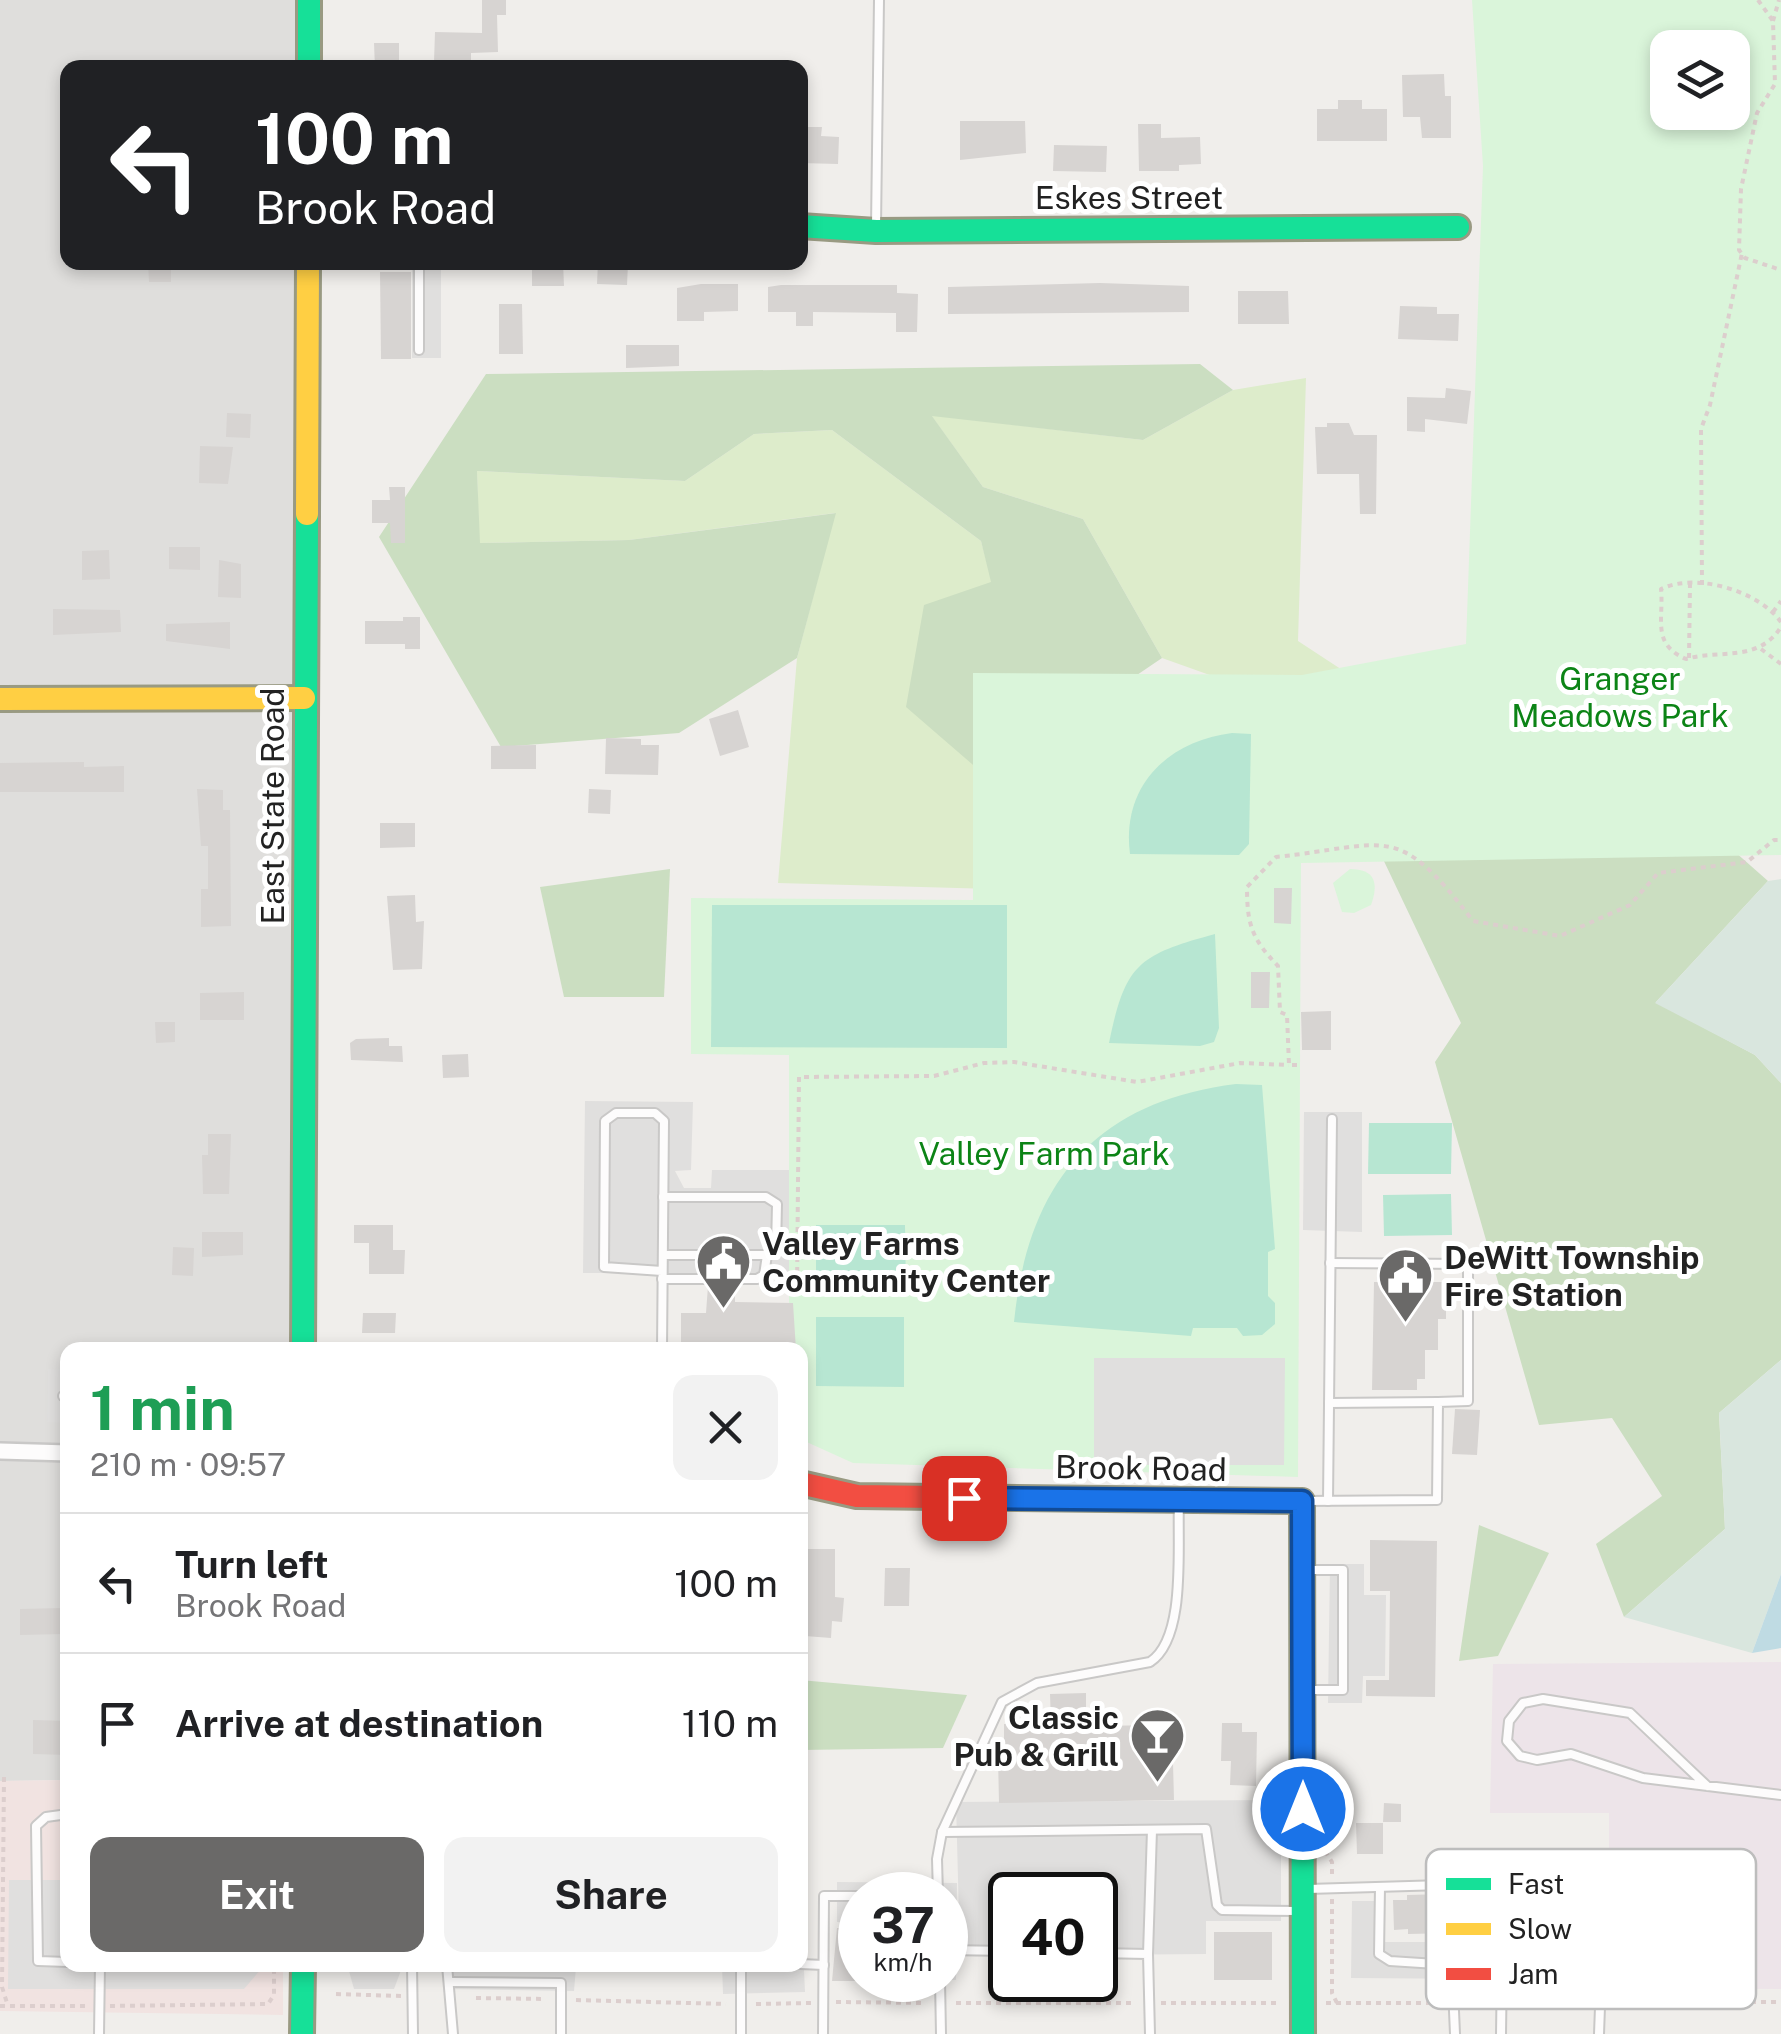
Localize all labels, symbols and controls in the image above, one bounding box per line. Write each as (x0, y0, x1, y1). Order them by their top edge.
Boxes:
map controls (1650, 30, 1750, 130)
button: layers (1650, 30, 1750, 130)
text: 100 m (255, 97, 453, 180)
icon: left (90, 100, 220, 230)
street label: Eskes Street (1035, 179, 1223, 216)
text: Brook Road (255, 181, 496, 234)
park label: Granger Meadows Park (1511, 660, 1729, 734)
street label: East State Road (254, 688, 291, 924)
park label: Valley Farm Park (918, 1135, 1170, 1172)
place label: Valley Farms Community Center (762, 1225, 1050, 1299)
public building icon: Valley Farms Community Center (693, 1231, 753, 1310)
place label: DeWitt Township Fire Station (1444, 1239, 1699, 1313)
public building icon: DeWitt Township Fire Station (1375, 1245, 1435, 1324)
text: 1 min (90, 1373, 235, 1444)
button: close (673, 1375, 778, 1480)
text: 210 m · 09:57 (90, 1446, 286, 1483)
street label: Brook Road (1055, 1448, 1227, 1488)
pin (922, 1456, 1007, 1541)
icon: arrive (937, 1471, 992, 1526)
text: Turn left (175, 1542, 329, 1587)
icon: left (90, 1556, 145, 1611)
text: 100 m (674, 1561, 778, 1606)
text: Brook Road (175, 1587, 346, 1624)
icon: arrive (90, 1696, 145, 1751)
place label: Classic Pub & Grill (953, 1699, 1119, 1773)
text: Arrive at destination (175, 1701, 543, 1746)
text: 110 m (682, 1701, 778, 1746)
bar icon: Classic Pub & Grill (1128, 1705, 1188, 1784)
position arrow (1251, 1757, 1355, 1861)
button: Exit (90, 1837, 424, 1952)
button: Share (444, 1837, 778, 1952)
legend (1426, 1849, 1756, 2009)
text: Fast (1508, 1867, 1564, 1900)
speed limit sign: 40 (988, 1872, 1118, 2002)
text: 37 (871, 1895, 935, 1954)
text: Slow (1508, 1912, 1572, 1945)
text: km/h (874, 1947, 932, 1977)
text: Jam (1508, 1957, 1559, 1990)

